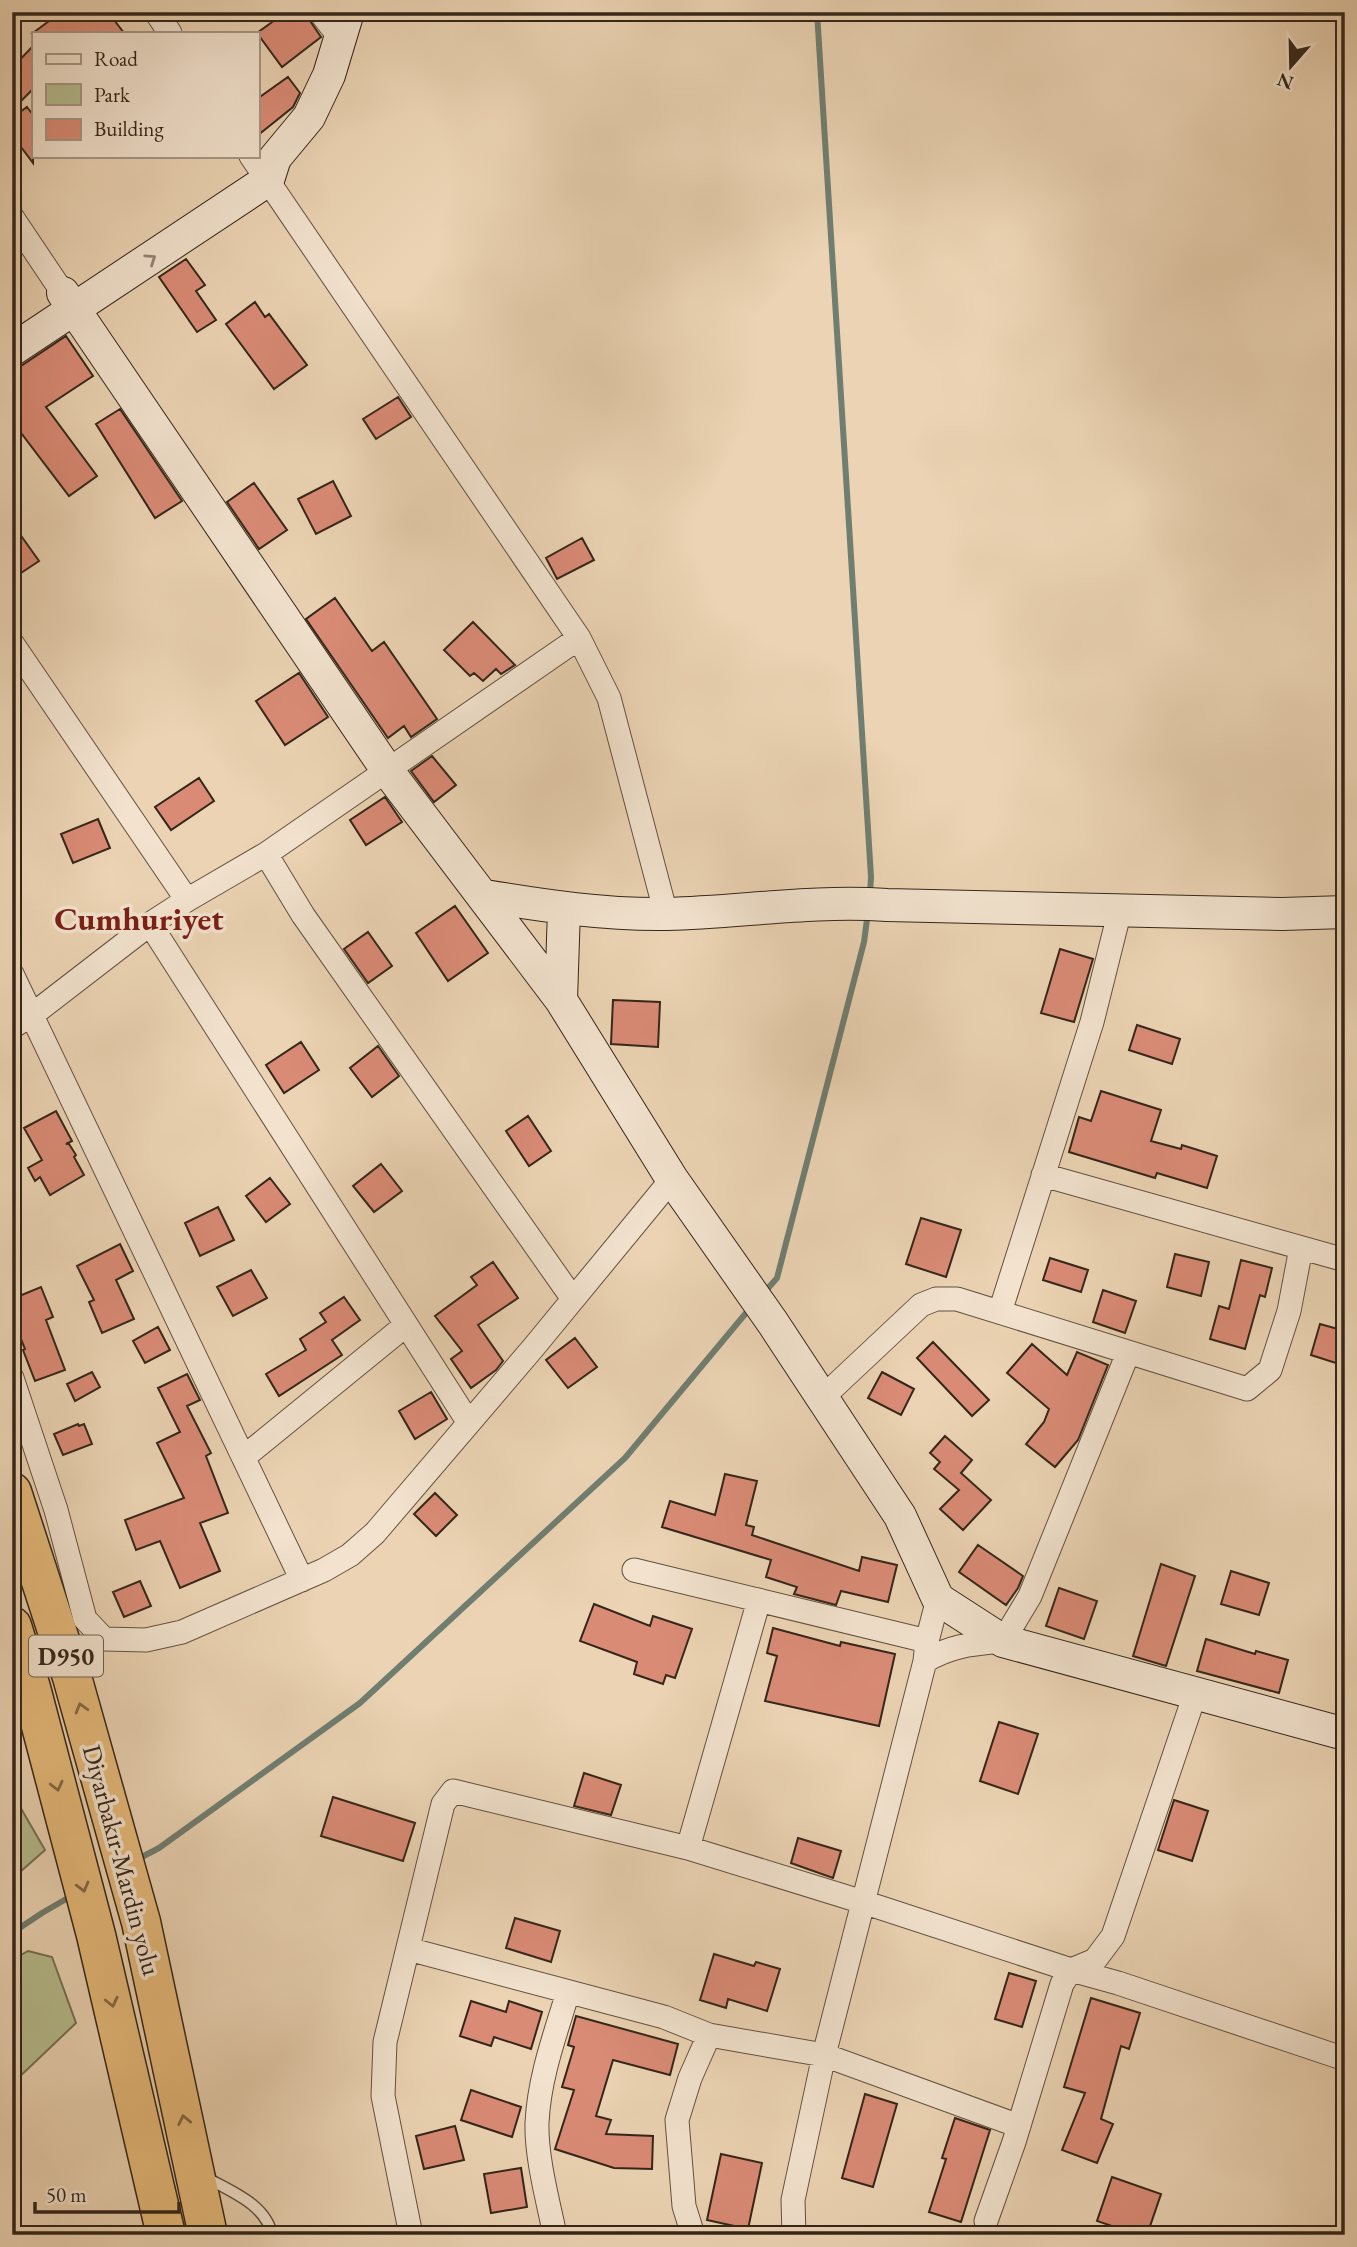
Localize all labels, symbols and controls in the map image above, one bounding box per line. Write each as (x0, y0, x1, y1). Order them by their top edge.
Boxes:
legend (32, 32, 259, 158)
north arrow (1256, 32, 1326, 102)
text: Road (94, 45, 138, 72)
text: N (1273, 67, 1297, 96)
text: Park (94, 81, 131, 108)
text: Building (94, 115, 164, 142)
one-way arrow (143, 254, 156, 267)
district label: Cumhuriyet (54, 897, 224, 940)
road number: D950 (29, 1636, 103, 1676)
one-way arrow (75, 1702, 89, 1714)
street label: Diyarbakır-Mardin yolu (75, 1741, 169, 1979)
one-way arrow (49, 1780, 63, 1792)
one-way arrow (75, 1881, 89, 1893)
one-way arrow (104, 1995, 118, 2007)
one-way arrow (177, 2114, 192, 2126)
scale bar (35, 2170, 178, 2214)
text: 50 m (46, 2181, 87, 2208)

